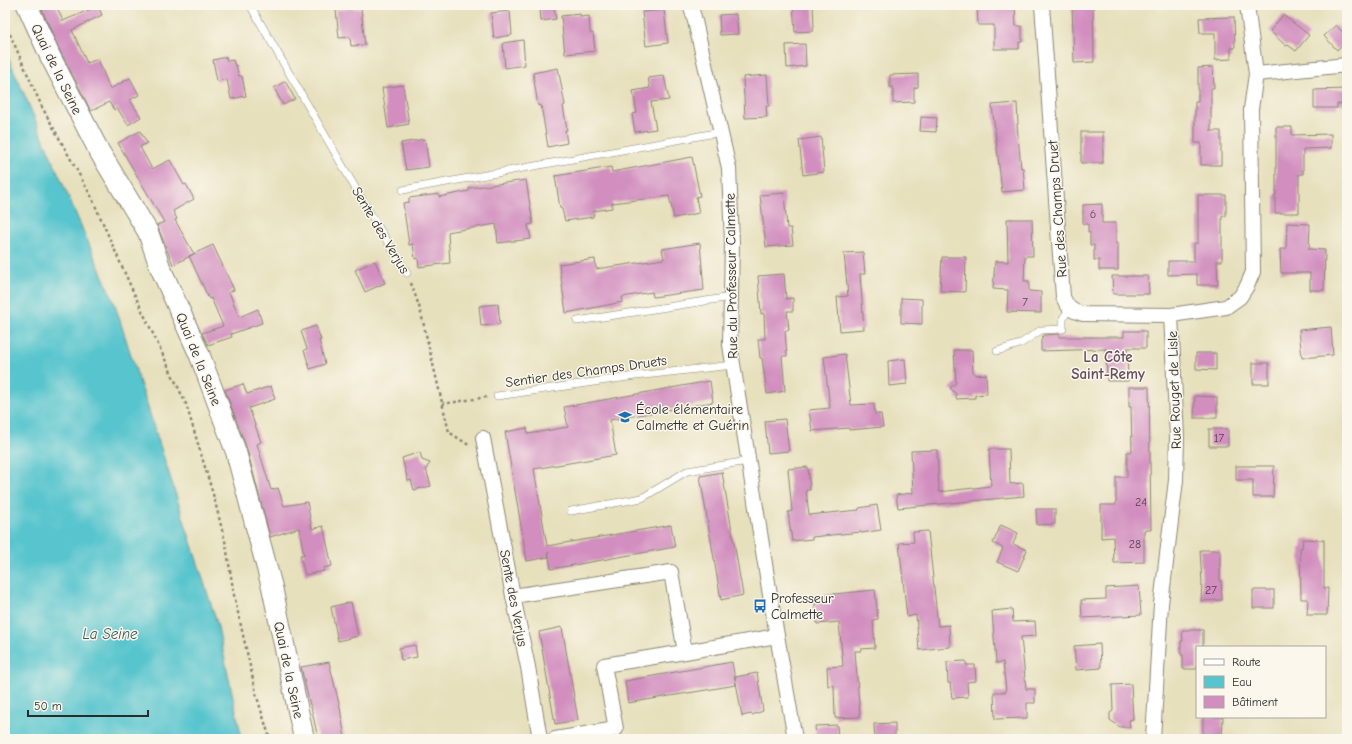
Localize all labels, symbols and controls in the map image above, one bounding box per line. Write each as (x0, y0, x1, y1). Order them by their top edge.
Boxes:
street label: Quai de la Seine (27, 21, 86, 117)
street label: Rue des Champs Druet (1044, 139, 1071, 278)
street label: Sente des Verjus (348, 184, 413, 277)
street label: Rue du Professeur Calmette (722, 193, 741, 359)
house number: 6 (1090, 207, 1096, 221)
house number: 7 (1022, 295, 1028, 309)
street label: Quai de la Seine (172, 310, 225, 408)
street label: Rue Rouget de Lisle (1164, 331, 1185, 449)
district label: La Côte Saint-Remy (1071, 348, 1145, 383)
street label: Sentier des Champs Druets (504, 352, 668, 391)
place label: École élémentaire Calmette et Guérin (636, 401, 749, 434)
school or university icon: École élémentaire Calmette et Guérin (617, 409, 633, 425)
house number: 17 (1214, 431, 1225, 445)
house number: 24 (1135, 495, 1147, 509)
house number: 28 (1129, 537, 1141, 551)
street label: Sente des Verjus (496, 548, 531, 648)
house number: 27 (1205, 583, 1217, 597)
place label: Professeur Calmette (771, 590, 834, 623)
bus stop icon: Professeur Calmette (752, 598, 768, 614)
street label: Quai de la Seine (270, 620, 307, 720)
water label: La Seine (82, 625, 138, 643)
legend (1196, 646, 1326, 718)
text: Route (1232, 655, 1261, 669)
text: Eau (1232, 675, 1252, 689)
scale bar (28, 692, 148, 718)
text: Bâtiment (1232, 695, 1278, 709)
text: 50 m (34, 699, 62, 713)

